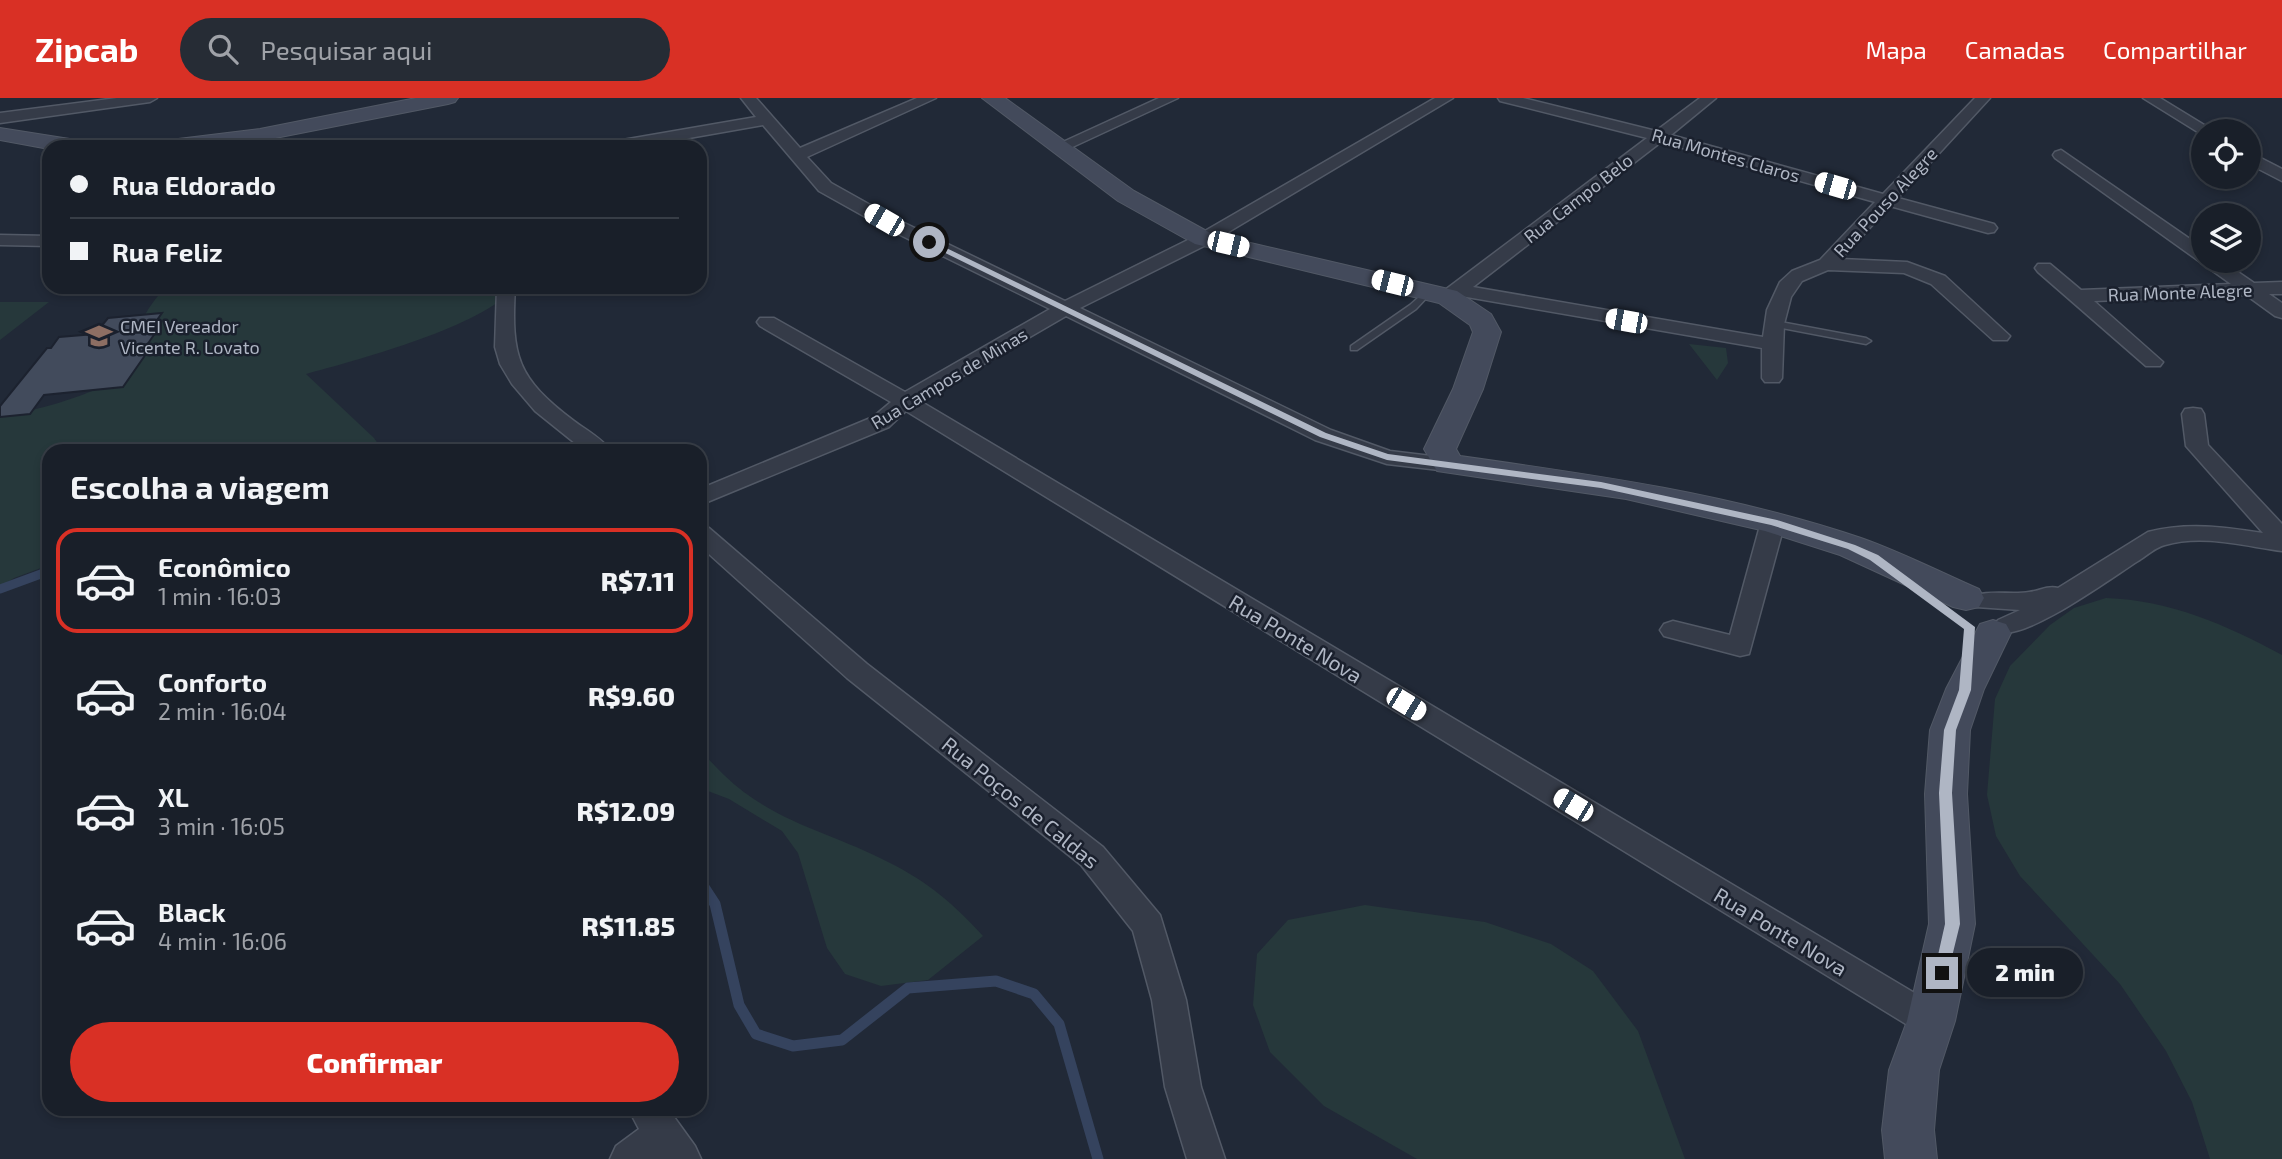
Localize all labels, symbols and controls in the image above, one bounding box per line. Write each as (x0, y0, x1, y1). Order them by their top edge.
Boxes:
search box (180, 18, 670, 81)
text: Zipcab (35, 29, 138, 69)
icon: search (204, 30, 242, 68)
text: Pesquisar aqui (260, 34, 432, 65)
text: Mapa (1865, 35, 1927, 64)
text: Camadas (1965, 35, 2065, 64)
text: Compartilhar (2103, 35, 2247, 64)
map controls (2191, 119, 2261, 273)
button: locate (2191, 119, 2261, 189)
street label: Rua Montes Claros (1649, 123, 1803, 187)
street label: Rua Pouso Alegre (1828, 143, 1942, 261)
street label: Rua Campo Belo (1519, 149, 1637, 247)
text: Rua Eldorado (112, 169, 276, 200)
car (1812, 170, 1859, 202)
car (861, 200, 908, 240)
button: layers (2191, 203, 2261, 273)
route start (913, 226, 945, 258)
car (1206, 229, 1251, 259)
text: Rua Feliz (112, 236, 223, 267)
car (1370, 268, 1415, 298)
street label: Rua Monte Alegre (2107, 278, 2253, 306)
car (1604, 307, 1649, 335)
place label: CMEI Vereador Vicente R. Lovato (120, 315, 260, 358)
school or university icon: CMEI Vereador Vicente R. Lovato (84, 321, 114, 351)
street label: Rua Campos de Minas (867, 323, 1031, 433)
text: Escolha a viagem (70, 467, 330, 505)
icon: car (74, 549, 137, 612)
text: Econômico (158, 551, 291, 582)
text: R$7.11 (601, 565, 675, 596)
text: 1 min · 16:03 (158, 582, 282, 610)
street label: Rua Ponte Nova (1225, 588, 1367, 688)
icon: car (74, 664, 137, 727)
text: Conforto (158, 666, 267, 697)
text: R$9.60 (588, 680, 675, 711)
car (1383, 684, 1430, 724)
text: 2 min · 16:04 (158, 697, 287, 725)
street label: Rua Poços de Caldas (936, 731, 1105, 875)
icon: car (74, 779, 137, 842)
text: XL (158, 781, 189, 812)
car (1550, 785, 1597, 825)
text: R$12.09 (576, 795, 675, 826)
text: 3 min · 16:05 (158, 812, 285, 840)
street label: Rua Ponte Nova (1710, 881, 1852, 981)
icon: car (74, 894, 137, 957)
text: Black (158, 896, 226, 927)
text: R$11.85 (581, 910, 675, 941)
text: 4 min · 16:06 (158, 927, 287, 955)
callout: 2 min (1966, 948, 2082, 998)
route end (1926, 957, 1958, 989)
text: 2 min (1995, 958, 2055, 986)
button: Confirmar (70, 1022, 679, 1102)

